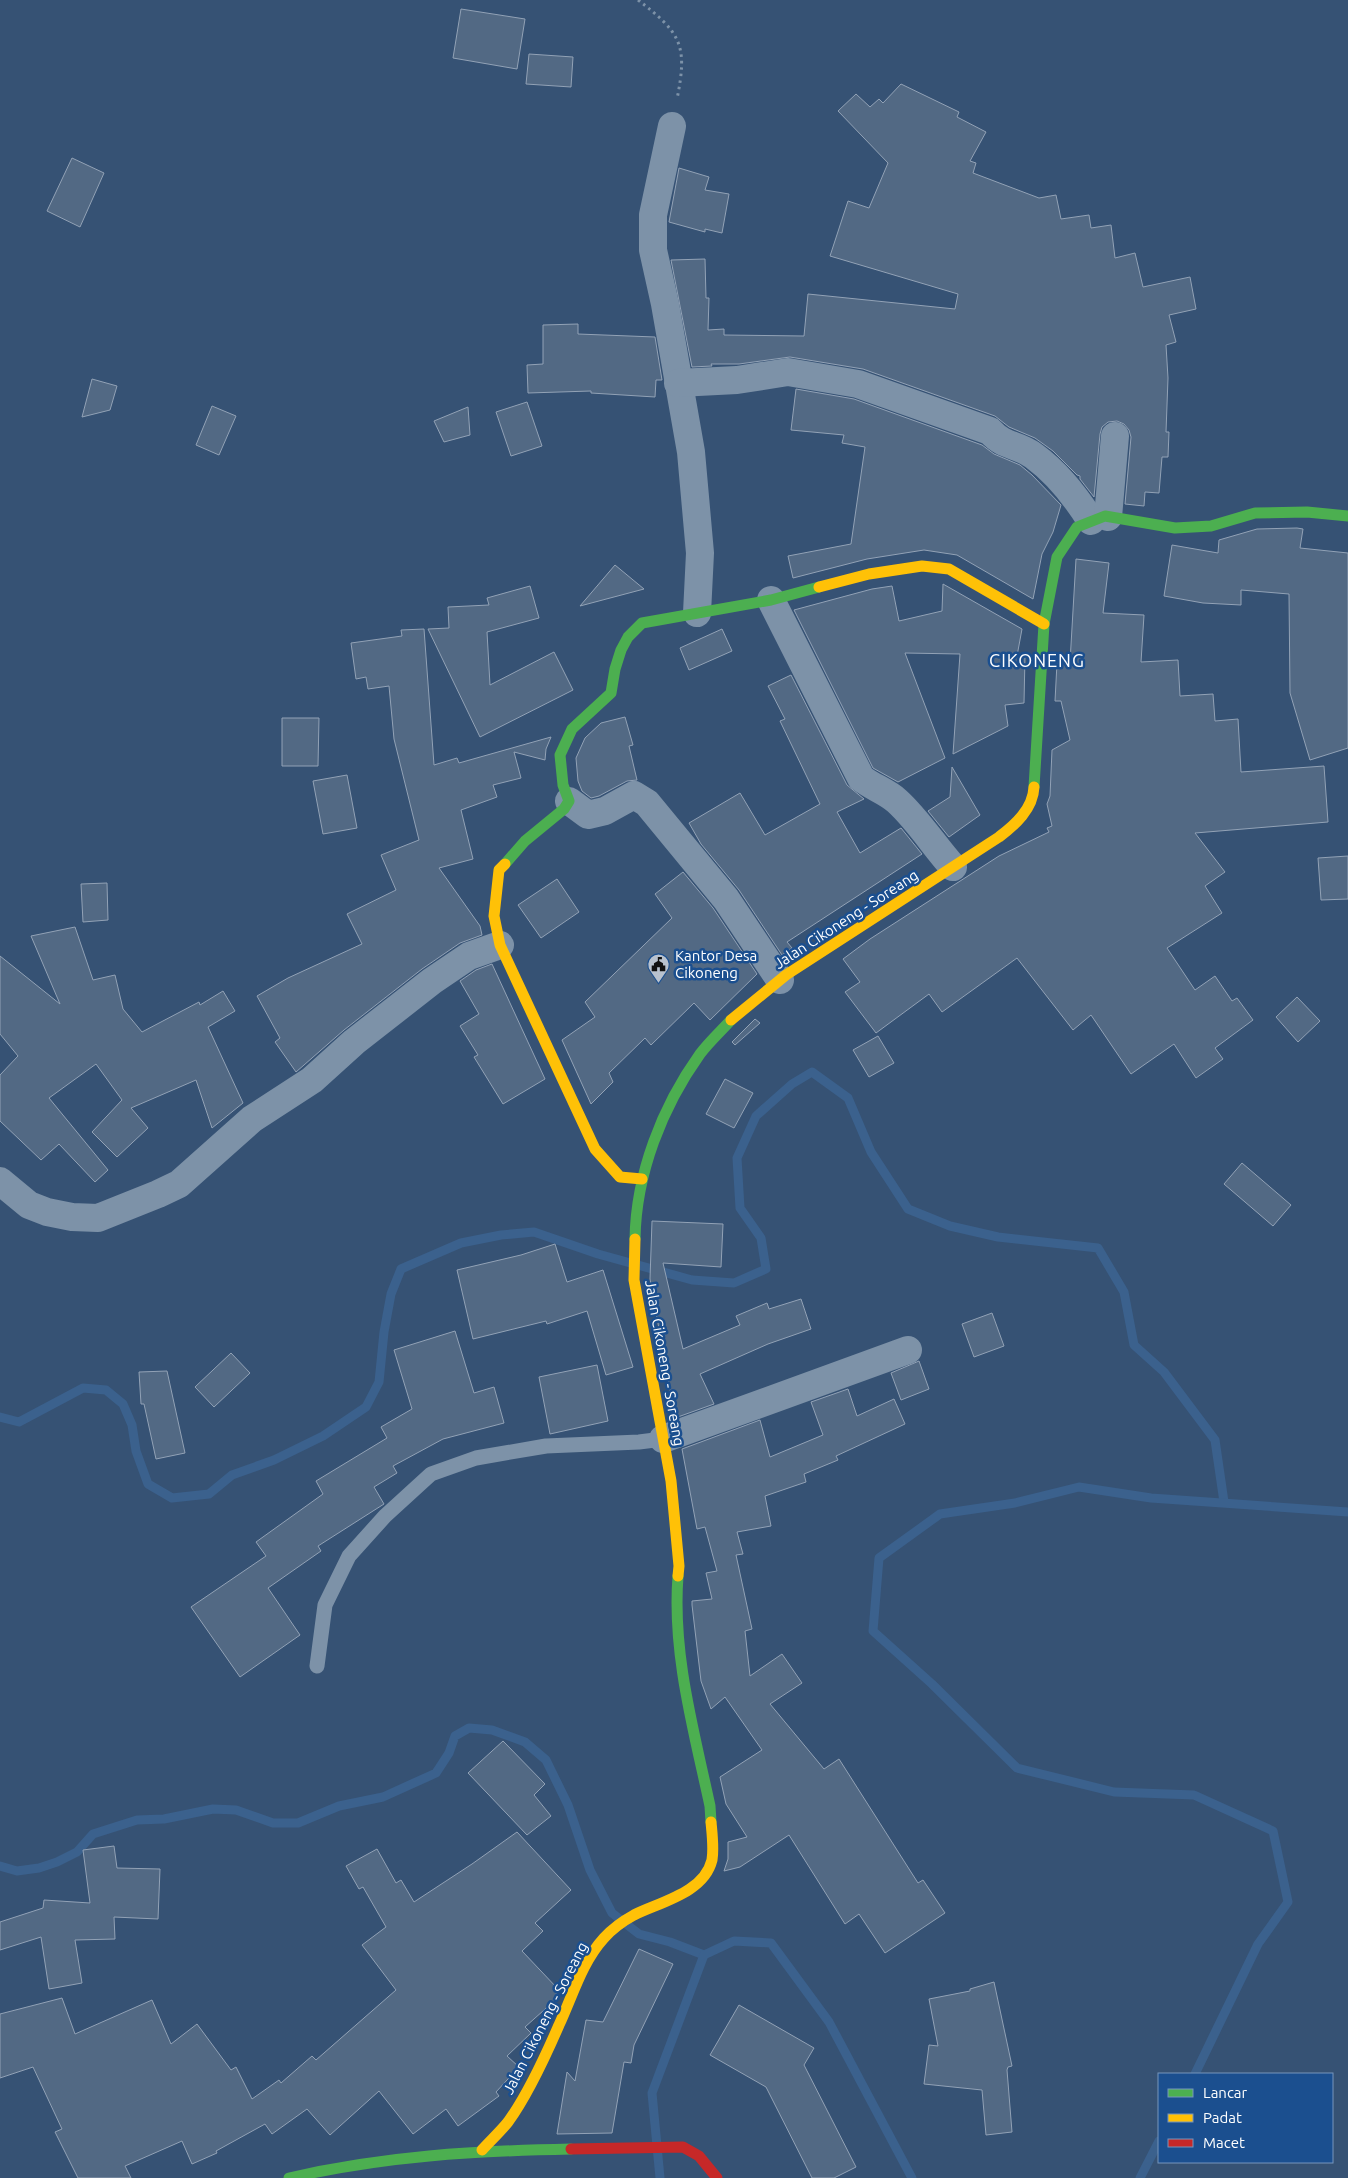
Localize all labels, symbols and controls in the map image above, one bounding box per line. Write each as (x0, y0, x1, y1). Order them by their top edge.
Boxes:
district label: CIKONENG (989, 650, 1085, 670)
street label: Jalan Cikoneng - Soreang (771, 866, 921, 972)
place label: Kantor Desa Cikoneng (675, 947, 757, 981)
public building icon: Kantor Desa Cikoneng (647, 952, 671, 983)
street label: Jalan Cikoneng - Soreang (642, 1279, 688, 1447)
street label: Jalan Cikoneng - Soreang (499, 1939, 591, 2097)
legend (1158, 2073, 1333, 2163)
text: Lancar (1203, 2084, 1248, 2101)
text: Padat (1203, 2109, 1242, 2126)
text: Macet (1203, 2134, 1245, 2151)

